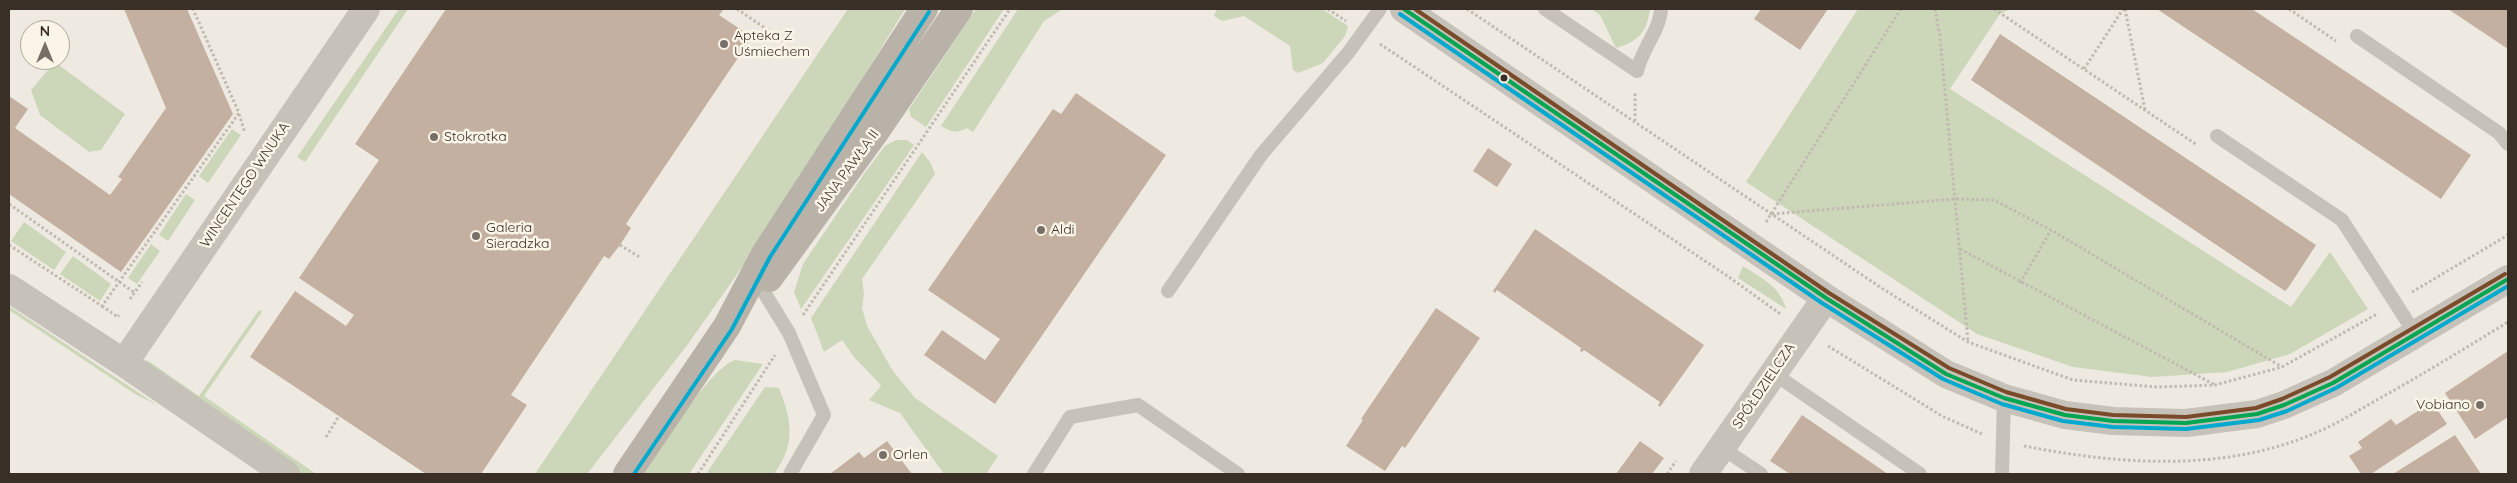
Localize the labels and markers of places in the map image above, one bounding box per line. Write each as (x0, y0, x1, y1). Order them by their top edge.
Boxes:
place label: Apteka Z Uśmiechem (734, 28, 810, 60)
marker: Apteka Z Uśmiechem (718, 38, 730, 50)
unlabelled marker (1499, 73, 1509, 83)
place label: Stokrotka (444, 129, 507, 145)
marker: Stokrotka (428, 131, 440, 143)
place label: Galeria Sieradzka (486, 220, 550, 252)
place label: Aldi (1051, 222, 1075, 238)
marker: Aldi (1035, 224, 1047, 236)
marker: Galeria Sieradzka (470, 230, 482, 242)
place label: Vobiano (2416, 397, 2470, 413)
marker: Vobiano (2474, 399, 2486, 411)
place label: Orlen (893, 447, 928, 463)
marker: Orlen (877, 449, 889, 461)

